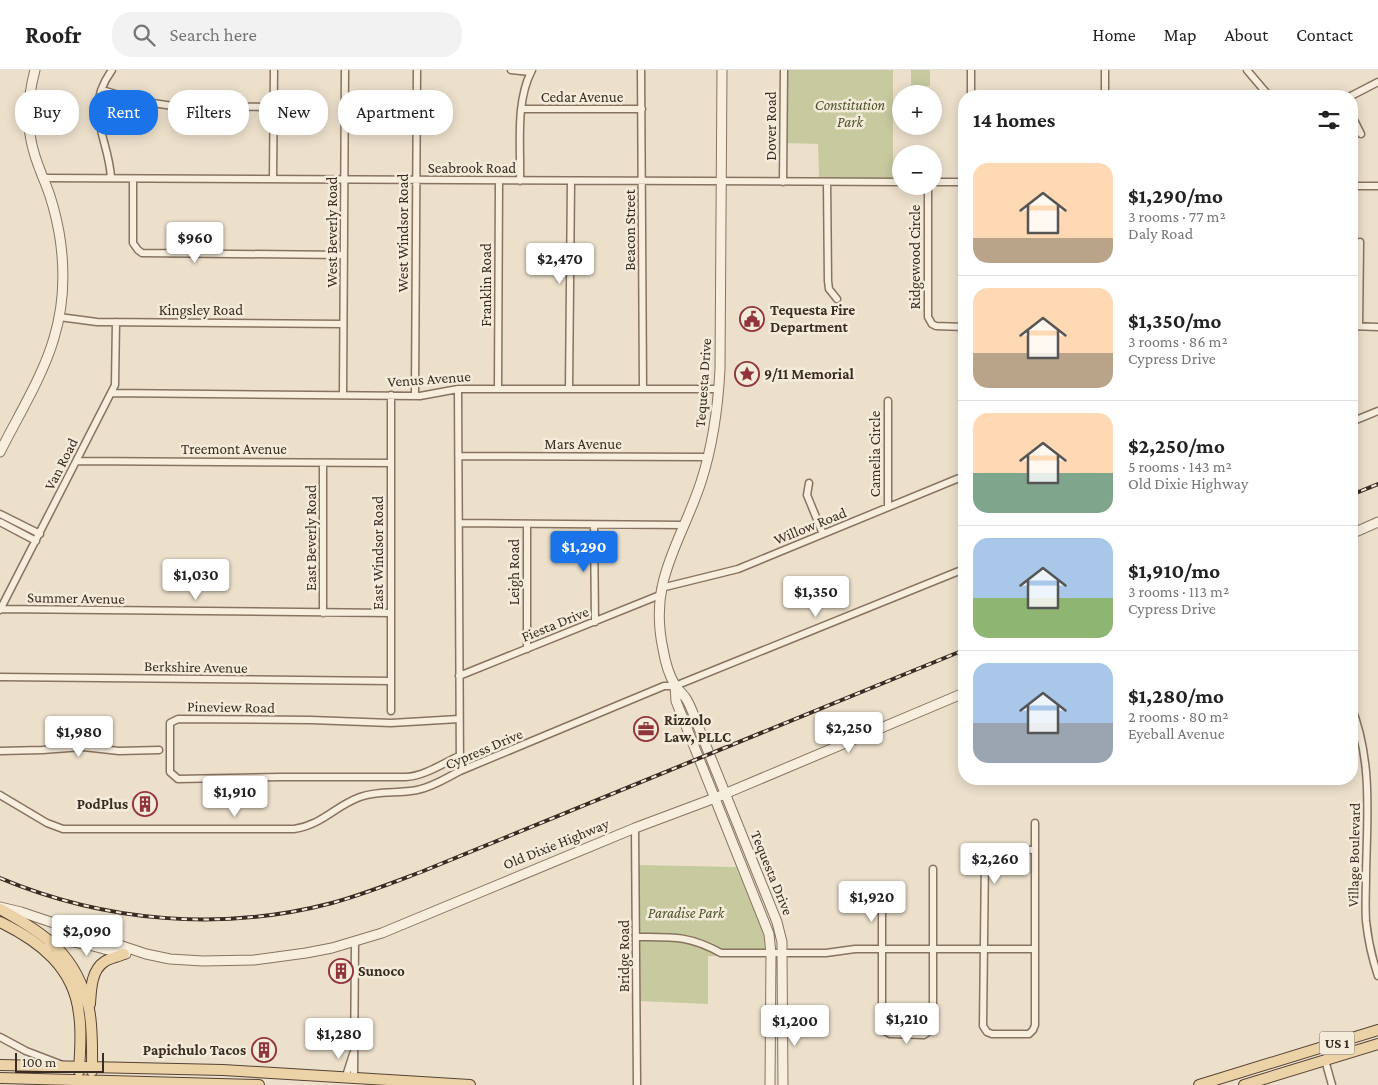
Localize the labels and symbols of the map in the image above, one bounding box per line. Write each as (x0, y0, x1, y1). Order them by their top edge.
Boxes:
street label: Cedar Avenue (541, 89, 624, 105)
street label: Dover Road (763, 91, 779, 161)
park label: Constitution Park (815, 97, 886, 130)
street label: Seabrook Road (428, 160, 516, 176)
street label: West Windsor Road (395, 174, 411, 292)
street label: West Beverly Road (324, 176, 341, 287)
street label: Beacon Street (622, 188, 638, 271)
street label: Ridgewood Circle (907, 204, 924, 309)
pin: $960 (165, 222, 225, 264)
pin: $2,470 (519, 242, 601, 285)
street label: Franklin Road (478, 243, 494, 327)
street label: Kingsley Road (159, 302, 243, 319)
place label: Tequesta Fire Department (770, 302, 855, 335)
public building icon: Tequesta Fire Department (739, 306, 765, 332)
street label: Tequesta Drive (692, 337, 715, 428)
place icon: 9/11 Memorial (734, 361, 760, 387)
place label: 9/11 Memorial (764, 366, 854, 382)
street label: Venus Avenue (387, 368, 472, 390)
street label: Camelia Circle (867, 410, 883, 497)
street label: Van Road (41, 435, 81, 493)
street label: Mars Avenue (544, 436, 622, 452)
street label: Treemont Avenue (181, 441, 287, 457)
street label: East Beverly Road (303, 485, 320, 591)
street label: East Windsor Road (370, 496, 386, 610)
street label: Willow Road (771, 504, 849, 548)
pin: $1,290 (543, 530, 625, 573)
street label: Leigh Road (506, 539, 523, 605)
pin: $1,030 (155, 558, 237, 601)
pin: $1,350 (775, 576, 857, 618)
street label: Summer Avenue (27, 589, 126, 607)
street label: Fiesta Drive (519, 603, 591, 645)
street label: Berkshire Avenue (144, 658, 248, 676)
street label: Pineview Road (187, 698, 275, 716)
place label: Rizzolo Law, PLLC (664, 712, 731, 745)
pin: $2,250 (808, 712, 890, 754)
pin: $1,980 (38, 716, 120, 758)
office icon: Rizzolo Law, PLLC (633, 716, 659, 742)
street label: Cypress Drive (443, 725, 526, 773)
pin: $1,910 (194, 776, 276, 818)
building icon: PodPlus (132, 791, 158, 817)
place label: PodPlus (77, 796, 128, 812)
street label: Village Boulevard (1345, 803, 1364, 907)
street label: Old Dixie Highway (501, 815, 612, 873)
street label: Tequesta Drive (747, 828, 796, 918)
pin: $2,260 (954, 842, 1036, 885)
pin: $1,920 (831, 880, 913, 923)
park label: Paradise Park (648, 905, 726, 921)
pin: $2,090 (46, 914, 128, 957)
street label: Bridge Road (616, 920, 633, 992)
building icon: Sunoco (328, 958, 354, 984)
place label: Sunoco (358, 963, 405, 979)
pin: $1,210 (866, 1002, 948, 1045)
pin: $1,200 (754, 1004, 836, 1047)
pin: $1,280 (298, 1018, 380, 1060)
road number: US 1 (1320, 1031, 1354, 1054)
building icon: Papichulo Tacos (251, 1037, 277, 1063)
place label: Papichulo Tacos (143, 1042, 246, 1058)
scale bar (15, 1050, 104, 1073)

